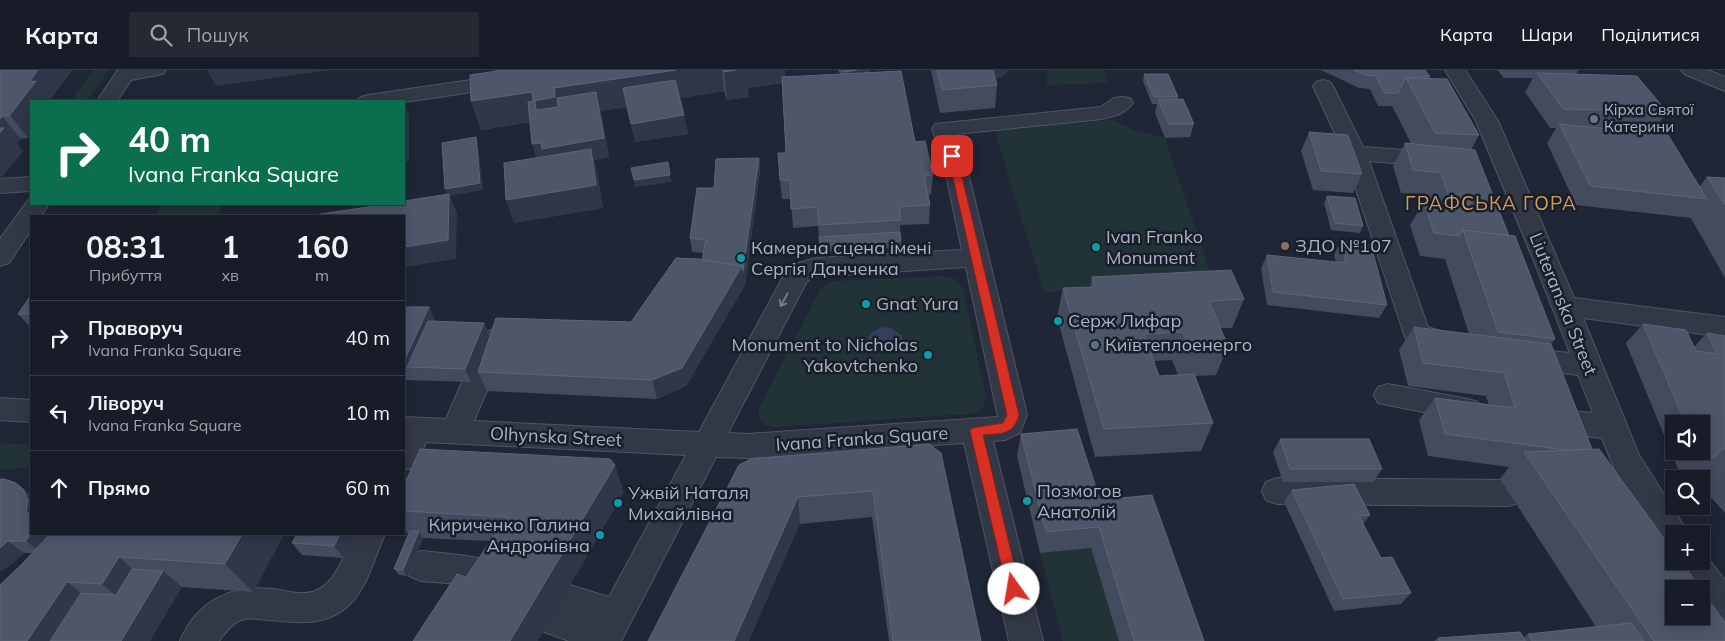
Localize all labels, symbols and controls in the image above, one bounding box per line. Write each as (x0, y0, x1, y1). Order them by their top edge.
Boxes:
search box (129, 12, 479, 57)
text: Карта (25, 20, 99, 50)
icon: search (147, 21, 175, 49)
text: Пошук (187, 23, 248, 47)
text: Карта (1440, 23, 1493, 46)
text: Шари (1521, 23, 1573, 46)
text: Поділитися (1601, 23, 1700, 46)
place label: Кірха Святої Катерини (1604, 100, 1694, 136)
marker: Кірха Святої Катерини (1588, 113, 1600, 125)
text: 40 m (128, 117, 211, 161)
icon: right (45, 120, 110, 185)
pin (931, 135, 973, 177)
icon: arrive (938, 142, 966, 170)
text: Ivana Franka Square (128, 160, 339, 188)
district label: ГРАФСЬКА ГОРА (1405, 191, 1577, 215)
place label: Ivan Franko Monument (1106, 225, 1203, 269)
text: 08:31 (86, 228, 165, 266)
text: 1 (221, 228, 239, 266)
text: 160 (295, 228, 349, 266)
street label: Liuteranska Street (1524, 229, 1603, 378)
place label: ЗДО №107 (1295, 234, 1392, 257)
place label: Камерна сцена імені Сергія Данченка (751, 236, 932, 280)
marker: ЗДО №107 (1279, 240, 1291, 252)
marker: Ivan Franko Monument (1090, 241, 1102, 253)
marker: Камерна сцена імені Сергія Данченка (735, 252, 747, 264)
text: Прибуття (89, 265, 162, 285)
text: хв (221, 265, 239, 285)
text: m (315, 265, 329, 285)
one-way arrow (779, 292, 788, 307)
place label: Gnat Yura (876, 292, 959, 315)
marker: Gnat Yura (860, 298, 872, 310)
place label: Серж Лифар (1068, 309, 1181, 332)
marker: Серж Лифар (1052, 315, 1064, 327)
text: Праворуч (88, 316, 183, 340)
icon: right (45, 324, 73, 352)
text: 40 m (346, 326, 390, 350)
place label: Monument to Nicholas Yakovtchenko (732, 333, 918, 377)
place label: Київтеплоенерго (1105, 333, 1252, 356)
marker: Київтеплоенерго (1089, 339, 1101, 351)
text: Ivana Franka Square (88, 340, 242, 360)
marker: Monument to Nicholas Yakovtchenko (922, 349, 934, 361)
text: Ліворуч (88, 391, 164, 415)
icon: left (45, 399, 73, 427)
text: 10 m (346, 401, 390, 425)
text: Ivana Franka Square (88, 415, 242, 435)
map controls (1665, 415, 1710, 625)
button: sound (1665, 415, 1710, 460)
street label: Ivana Franka Square (775, 421, 949, 456)
street label: Olhynska Street (489, 422, 623, 451)
button: search (1665, 470, 1710, 515)
icon: ahead (45, 474, 73, 502)
text: Прямо (88, 476, 150, 500)
text: 60 m (346, 476, 390, 500)
place label: Позмогов Анатолій (1037, 479, 1121, 523)
place label: Ужвій Наталя Михайлівна (627, 481, 749, 525)
marker: Позмогов Анатолій (1021, 495, 1033, 507)
marker: Ужвій Наталя Михайлівна (612, 497, 624, 509)
place label: Кириченко Галина Андронівна (429, 513, 590, 557)
button: + (1665, 525, 1710, 570)
marker: Кириченко Галина Андронівна (594, 529, 606, 541)
position arrow (987, 562, 1039, 614)
button: − (1665, 580, 1710, 625)

